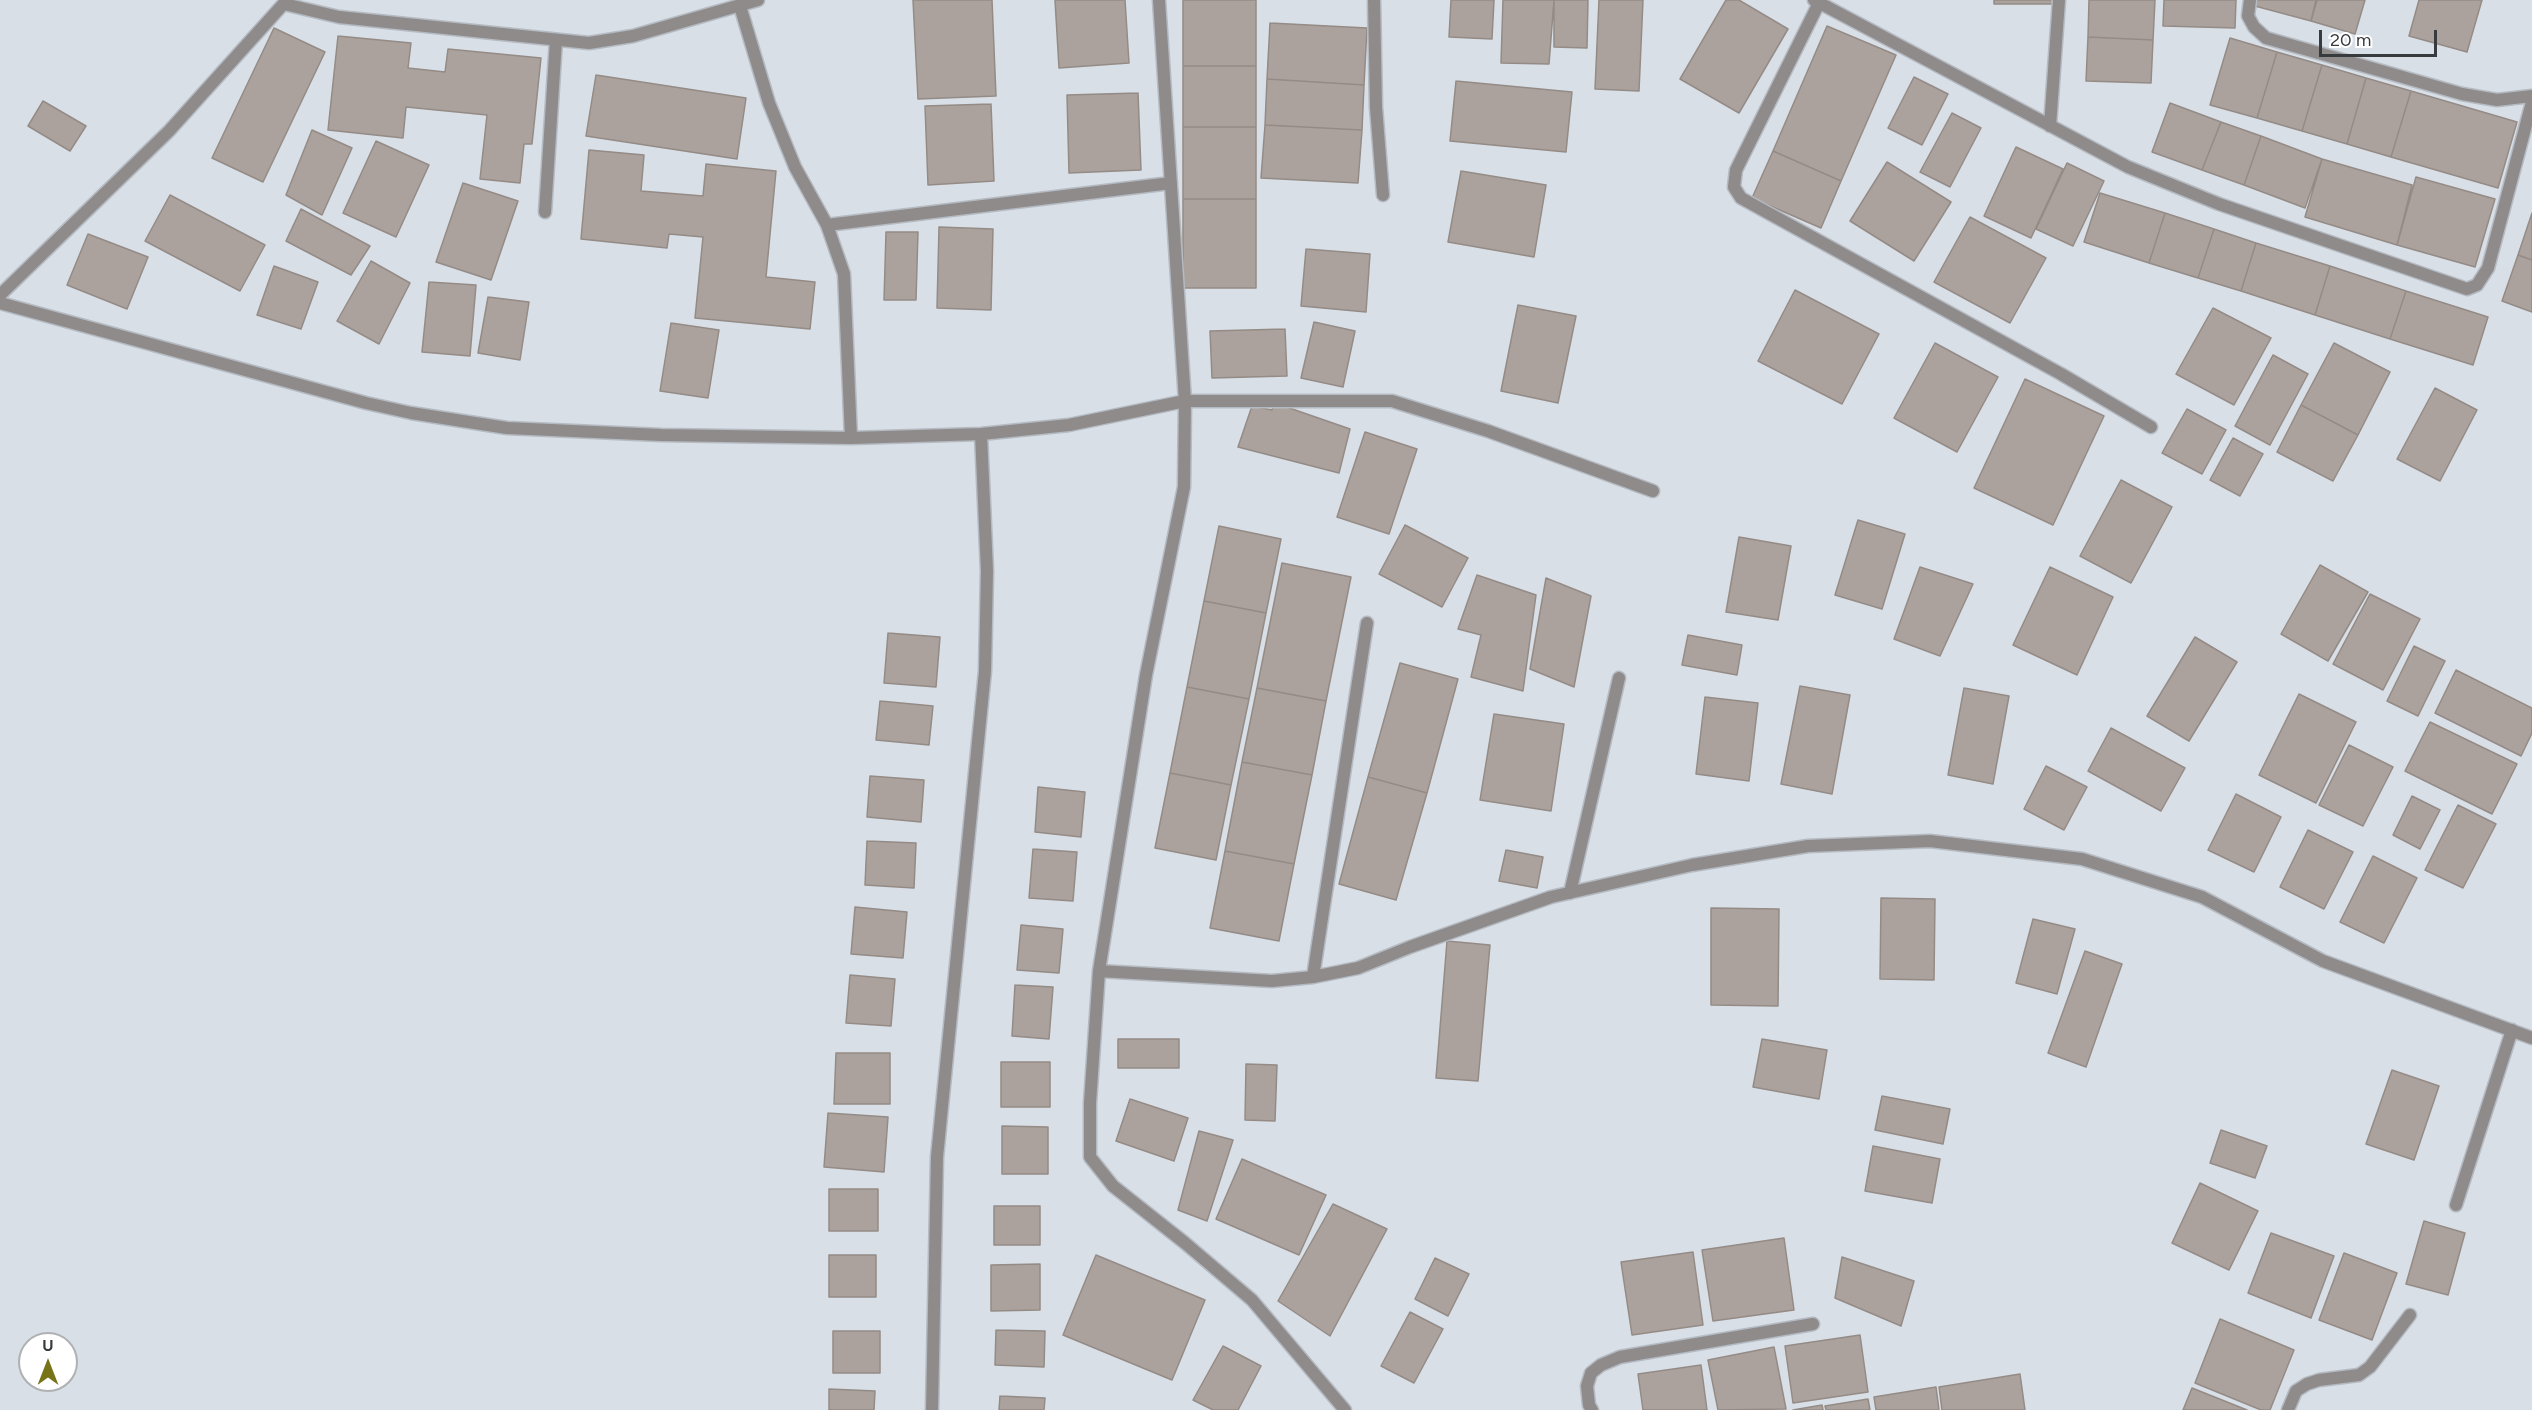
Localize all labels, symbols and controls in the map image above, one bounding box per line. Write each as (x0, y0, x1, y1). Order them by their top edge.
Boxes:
scale bar (2322, 18, 2440, 56)
text: 20 m (2330, 29, 2371, 51)
north arrow (18, 1332, 78, 1392)
text: U (42, 1336, 54, 1355)

